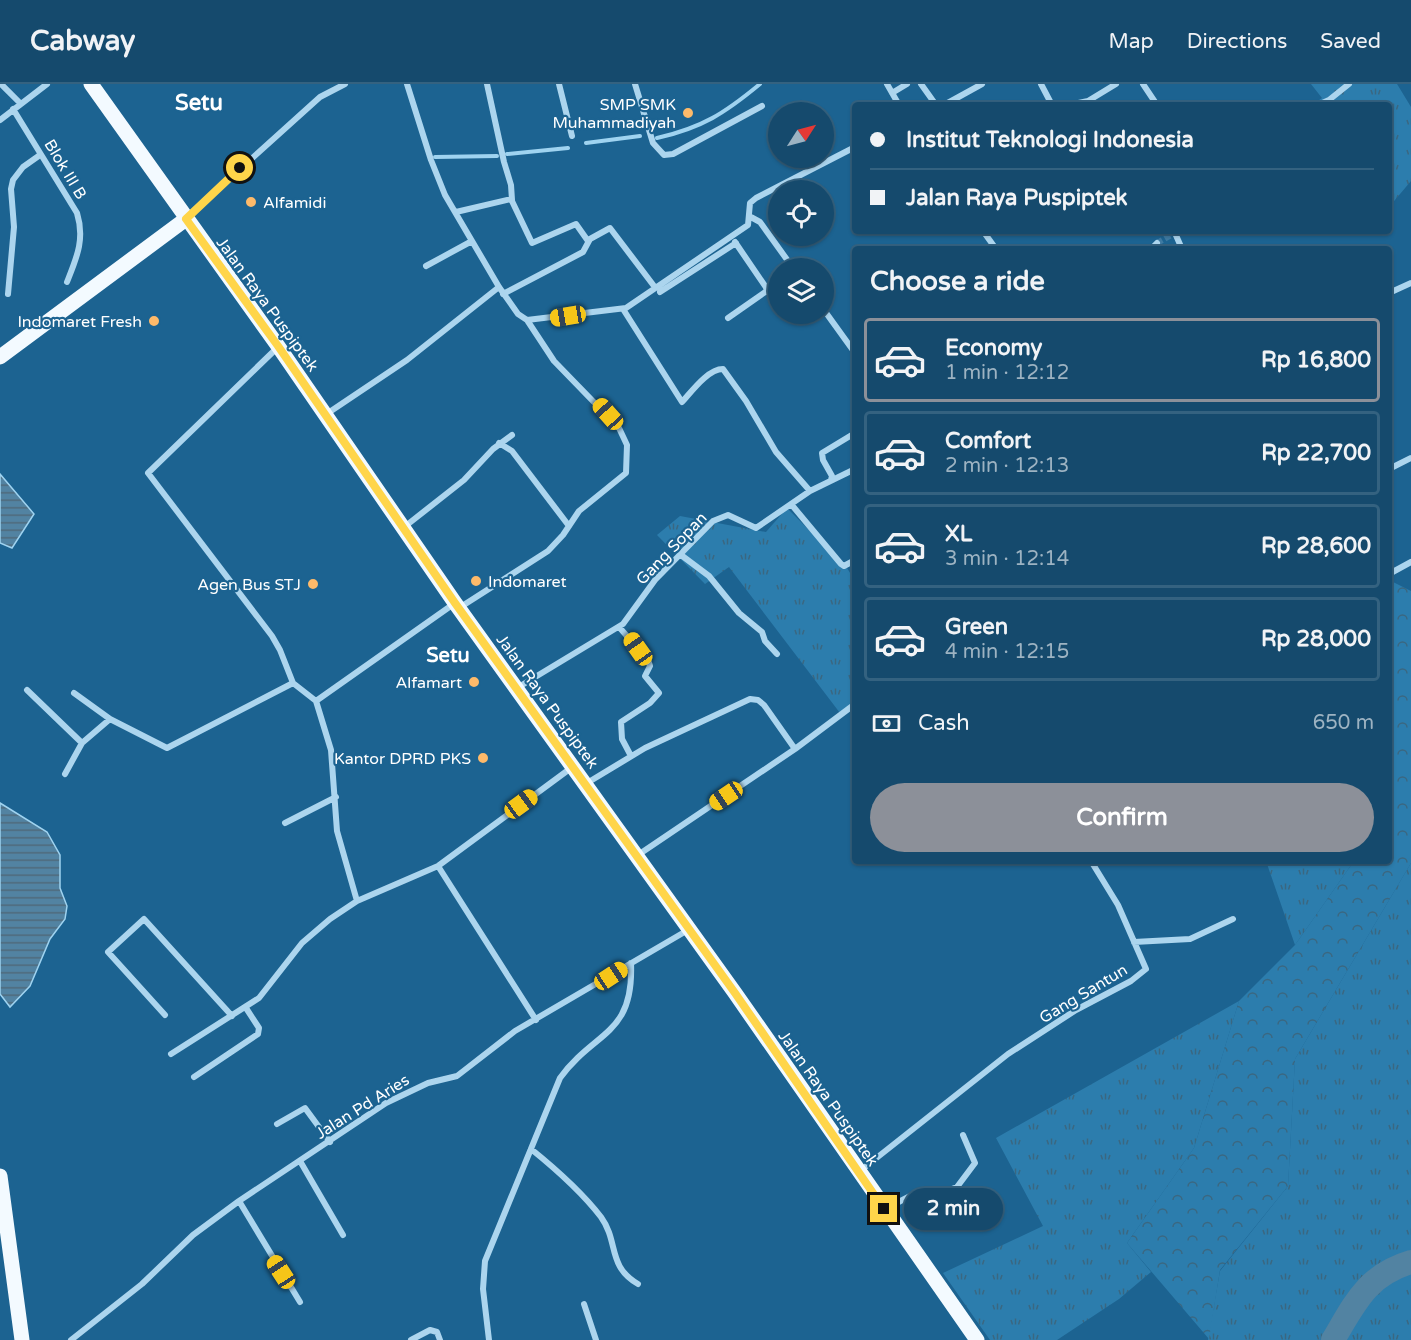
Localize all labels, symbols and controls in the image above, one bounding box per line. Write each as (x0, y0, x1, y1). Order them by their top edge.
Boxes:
text: Cabway (30, 24, 135, 58)
text: Map (1108, 29, 1154, 54)
text: Directions (1187, 29, 1287, 54)
text: Saved (1320, 29, 1381, 54)
district label: Setu (175, 90, 223, 116)
place label: SMP SMK Muhammadiyah (553, 95, 676, 133)
north arrow (768, 102, 834, 168)
map controls (768, 102, 834, 324)
marker: SMP SMK Muhammadiyah (681, 106, 695, 120)
text: Institut Teknologi Indonesia (906, 127, 1194, 153)
street label: Blok III B (39, 136, 91, 203)
route start (226, 154, 253, 181)
button: locate (768, 180, 834, 246)
text: Jalan Raya Puspiptek (906, 185, 1128, 211)
place label: Alfamidi (263, 193, 326, 213)
marker: Alfamidi (244, 195, 258, 209)
street label: Jalan Raya Puspiptek (212, 234, 323, 376)
button: layers (768, 258, 834, 324)
text: Choose a ride (870, 265, 1045, 298)
car (549, 304, 587, 328)
place label: Indomaret Fresh (17, 312, 142, 332)
marker: Indomaret Fresh (147, 314, 161, 328)
icon: car (873, 333, 927, 387)
text: Economy (945, 335, 1042, 361)
text: Rp 16,800 (1261, 347, 1371, 373)
text: 1 min · 12:12 (945, 361, 1069, 385)
car (589, 395, 627, 433)
icon: car (873, 426, 927, 480)
text: Comfort (945, 428, 1031, 454)
text: Rp 22,700 (1261, 440, 1371, 466)
text: 2 min · 12:13 (945, 454, 1069, 478)
street label: Gang Sopan (632, 508, 711, 589)
icon: car (873, 519, 927, 573)
text: XL (945, 521, 972, 547)
text: Rp 28,600 (1261, 533, 1371, 559)
text: 3 min · 12:14 (945, 547, 1069, 571)
place label: Indomaret (488, 572, 567, 592)
marker: Indomaret (469, 574, 483, 588)
place label: Agen Bus STJ (197, 575, 301, 595)
marker: Agen Bus STJ (306, 577, 320, 591)
icon: car (873, 612, 927, 666)
text: Green (945, 614, 1008, 640)
text: Rp 28,000 (1261, 626, 1371, 652)
car (620, 629, 656, 669)
street label: Jalan Raya Puspiptek (492, 631, 603, 773)
text: 4 min · 12:15 (945, 640, 1069, 664)
district label: Setu (426, 644, 470, 668)
place label: Alfamart (395, 673, 462, 693)
marker: Alfamart (467, 675, 481, 689)
icon: cash (870, 707, 903, 740)
text: Cash (918, 710, 970, 736)
text: 650 m (1313, 711, 1374, 735)
place label: Kantor DPRD PKS (334, 749, 471, 769)
marker: Kantor DPRD PKS (476, 751, 490, 765)
car (706, 778, 746, 814)
button: Confirm (870, 783, 1374, 852)
car (501, 786, 541, 822)
car (591, 959, 631, 993)
street label: Gang Santun (1036, 960, 1131, 1028)
street label: Jalan Raya Puspiptek (774, 1027, 883, 1171)
street label: Jalan Pd Aries (312, 1070, 413, 1144)
callout: 2 min (905, 1188, 1004, 1230)
route end (870, 1195, 897, 1222)
text: 2 min (927, 1197, 980, 1221)
car (264, 1252, 298, 1292)

